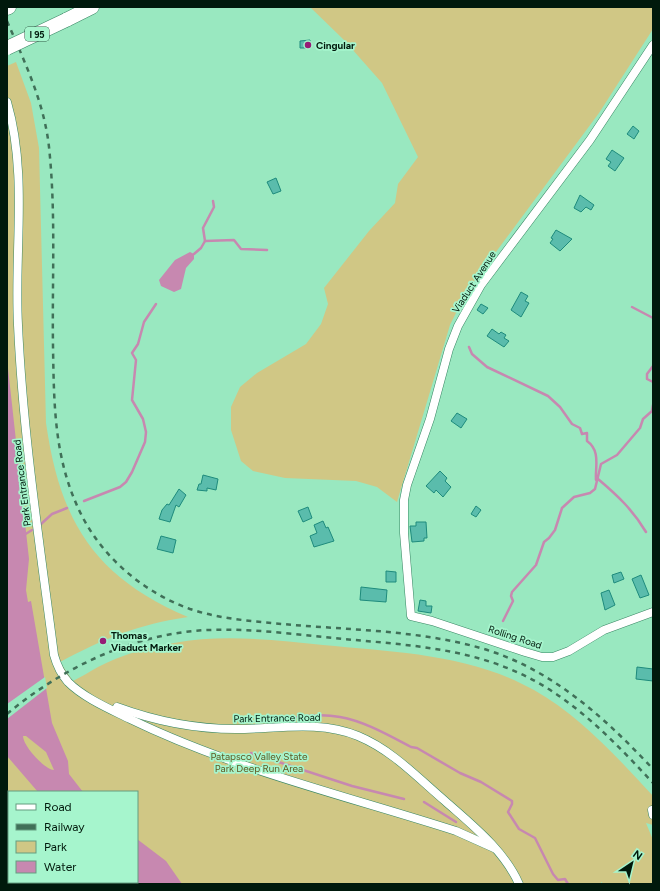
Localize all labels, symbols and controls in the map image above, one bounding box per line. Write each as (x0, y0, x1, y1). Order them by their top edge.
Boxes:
road number: I 95 (25, 27, 49, 41)
place label: Cingular (316, 39, 355, 52)
marker: Cingular (303, 40, 313, 50)
street label: Viaduct Avenue (449, 248, 499, 315)
street label: Park Entrance Road (10, 439, 34, 527)
street label: Rolling Road (486, 622, 544, 652)
place label: Thomas Viaduct Marker (111, 629, 182, 654)
marker: Thomas Viaduct Marker (98, 636, 108, 646)
street label: Park Entrance Road (233, 711, 321, 725)
park label: Patapsco Valley State Park Deep Run Area (210, 750, 308, 775)
legend (8, 791, 138, 883)
text: Road (44, 800, 72, 814)
text: Railway (44, 820, 85, 834)
text: Park (44, 840, 67, 854)
north arrow (612, 843, 652, 883)
text: N (630, 847, 645, 863)
text: Water (44, 860, 76, 874)

